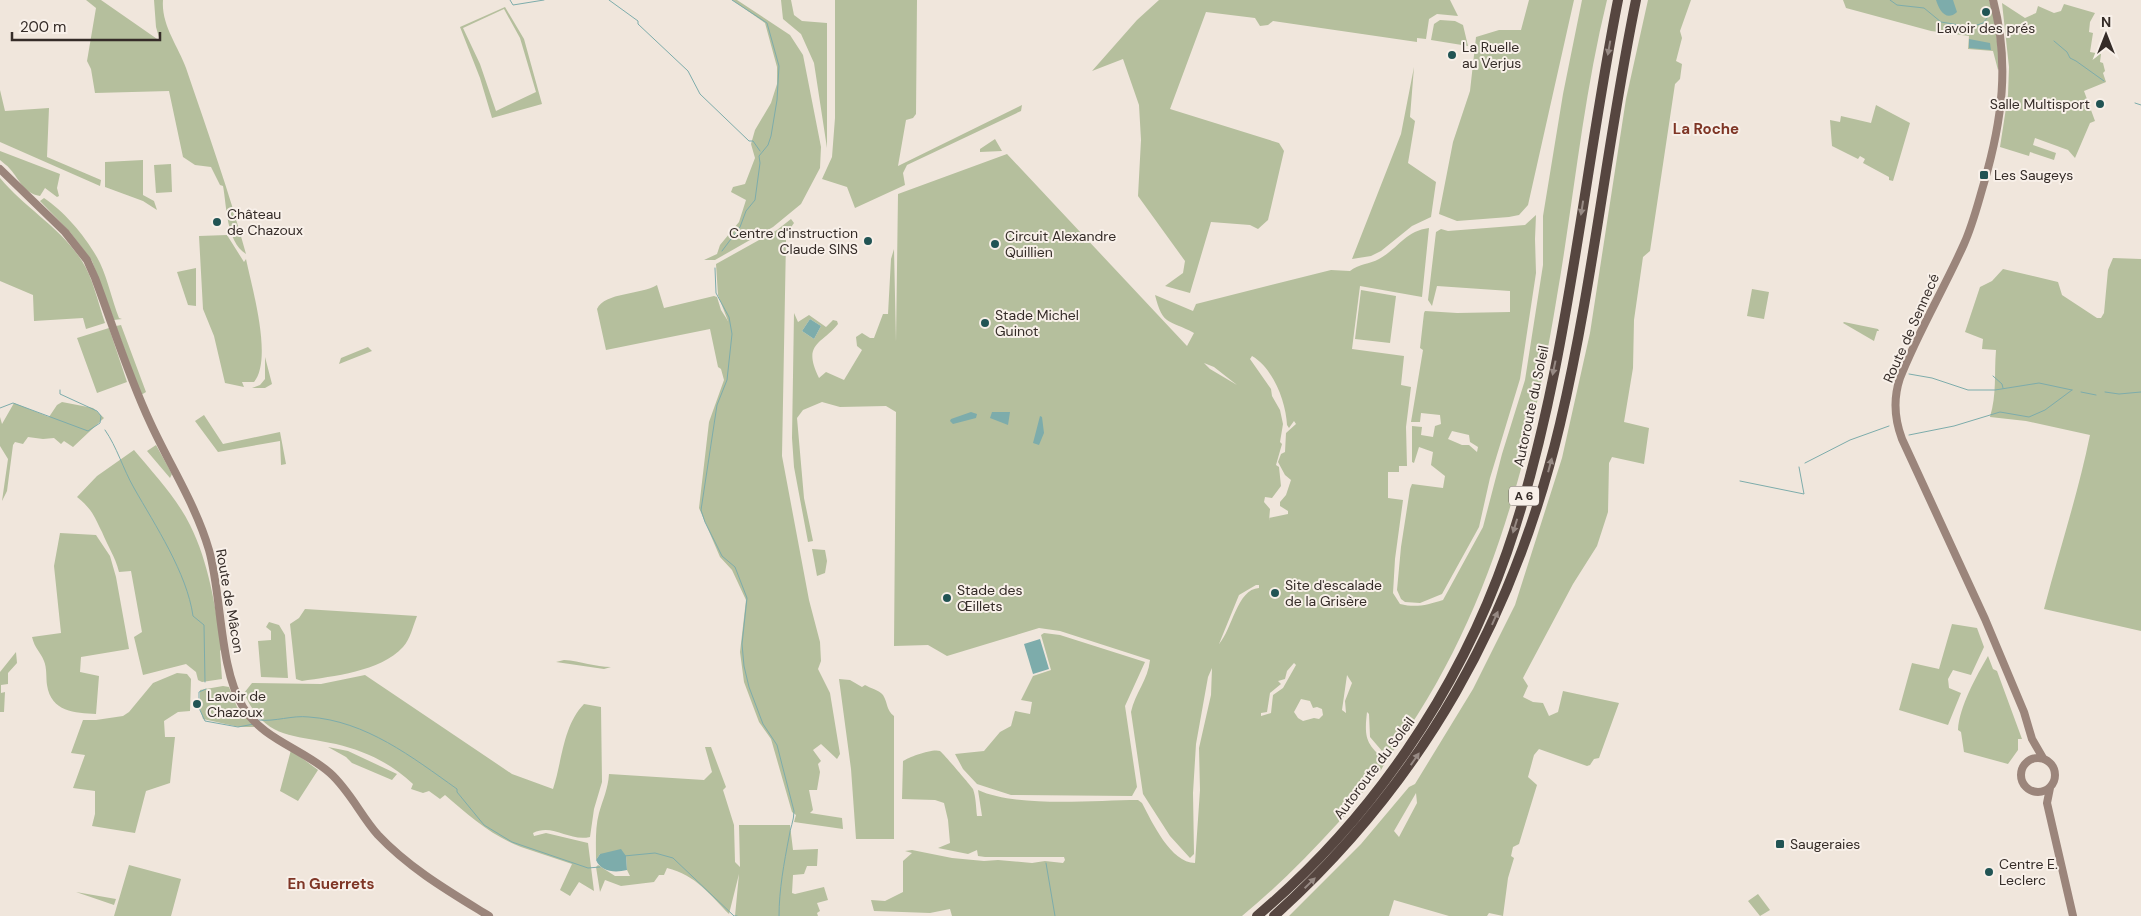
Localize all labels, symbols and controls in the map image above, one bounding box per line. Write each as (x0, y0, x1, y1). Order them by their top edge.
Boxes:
marker: Lavoir des prés (1980, 6, 1992, 18)
scale bar (12, 10, 160, 42)
north arrow (2081, 10, 2131, 60)
text: N (2101, 13, 2111, 31)
text: 200 m (20, 17, 66, 37)
place label: Lavoir des prés (1937, 19, 2035, 37)
place label: La Ruelle au Verjus (1462, 38, 1521, 72)
one-way arrow (1604, 40, 1612, 56)
marker: La Ruelle au Verjus (1446, 49, 1458, 61)
place label: Salle Multisport (1990, 95, 2090, 113)
marker: Salle Multisport (2094, 98, 2106, 110)
district label: La Roche (1673, 119, 1739, 139)
place label: Les Saugeys (1994, 166, 2073, 184)
marker: Les Saugeys (1978, 169, 1990, 181)
one-way arrow (1577, 201, 1585, 217)
place label: Château de Chazoux (227, 205, 303, 239)
marker: Château de Chazoux (211, 216, 223, 228)
place label: Centre d'instruction Claude SINS (729, 224, 858, 258)
place label: Circuit Alexandre Quillien (1005, 227, 1116, 261)
marker: Centre d'instruction Claude SINS (862, 235, 874, 247)
marker: Circuit Alexandre Quillien (989, 238, 1001, 250)
street label: Route de Sennecé (1879, 271, 1943, 385)
place label: Stade Michel Guinot (995, 306, 1079, 340)
marker: Stade Michel Guinot (979, 317, 991, 329)
street label: Autoroute du Soleil (1509, 344, 1553, 468)
one-way arrow (1549, 361, 1557, 377)
one-way arrow (1546, 457, 1554, 472)
road number: A 6 (1509, 486, 1539, 506)
one-way arrow (1511, 519, 1519, 534)
street label: Route de Mâcon (212, 548, 248, 654)
place label: Site d'escalade de la Grisère (1285, 576, 1382, 610)
place label: Stade des Œillets (957, 581, 1022, 615)
marker: Site d'escalade de la Grisère (1269, 587, 1281, 599)
marker: Stade des Œillets (941, 592, 953, 604)
one-way arrow (1492, 611, 1500, 625)
place label: Lavoir de Chazoux (207, 687, 266, 721)
marker: Lavoir de Chazoux (191, 698, 203, 710)
street label: Autoroute du Soleil (1330, 713, 1418, 823)
one-way arrow (1410, 752, 1420, 766)
place label: Saugeraies (1790, 835, 1860, 853)
marker: Saugeraies (1774, 838, 1786, 850)
place label: Centre E. Leclerc (1999, 855, 2058, 889)
marker: Centre E. Leclerc (1983, 866, 1995, 878)
district label: En Guerrets (287, 874, 375, 894)
one-way arrow (1304, 877, 1316, 889)

